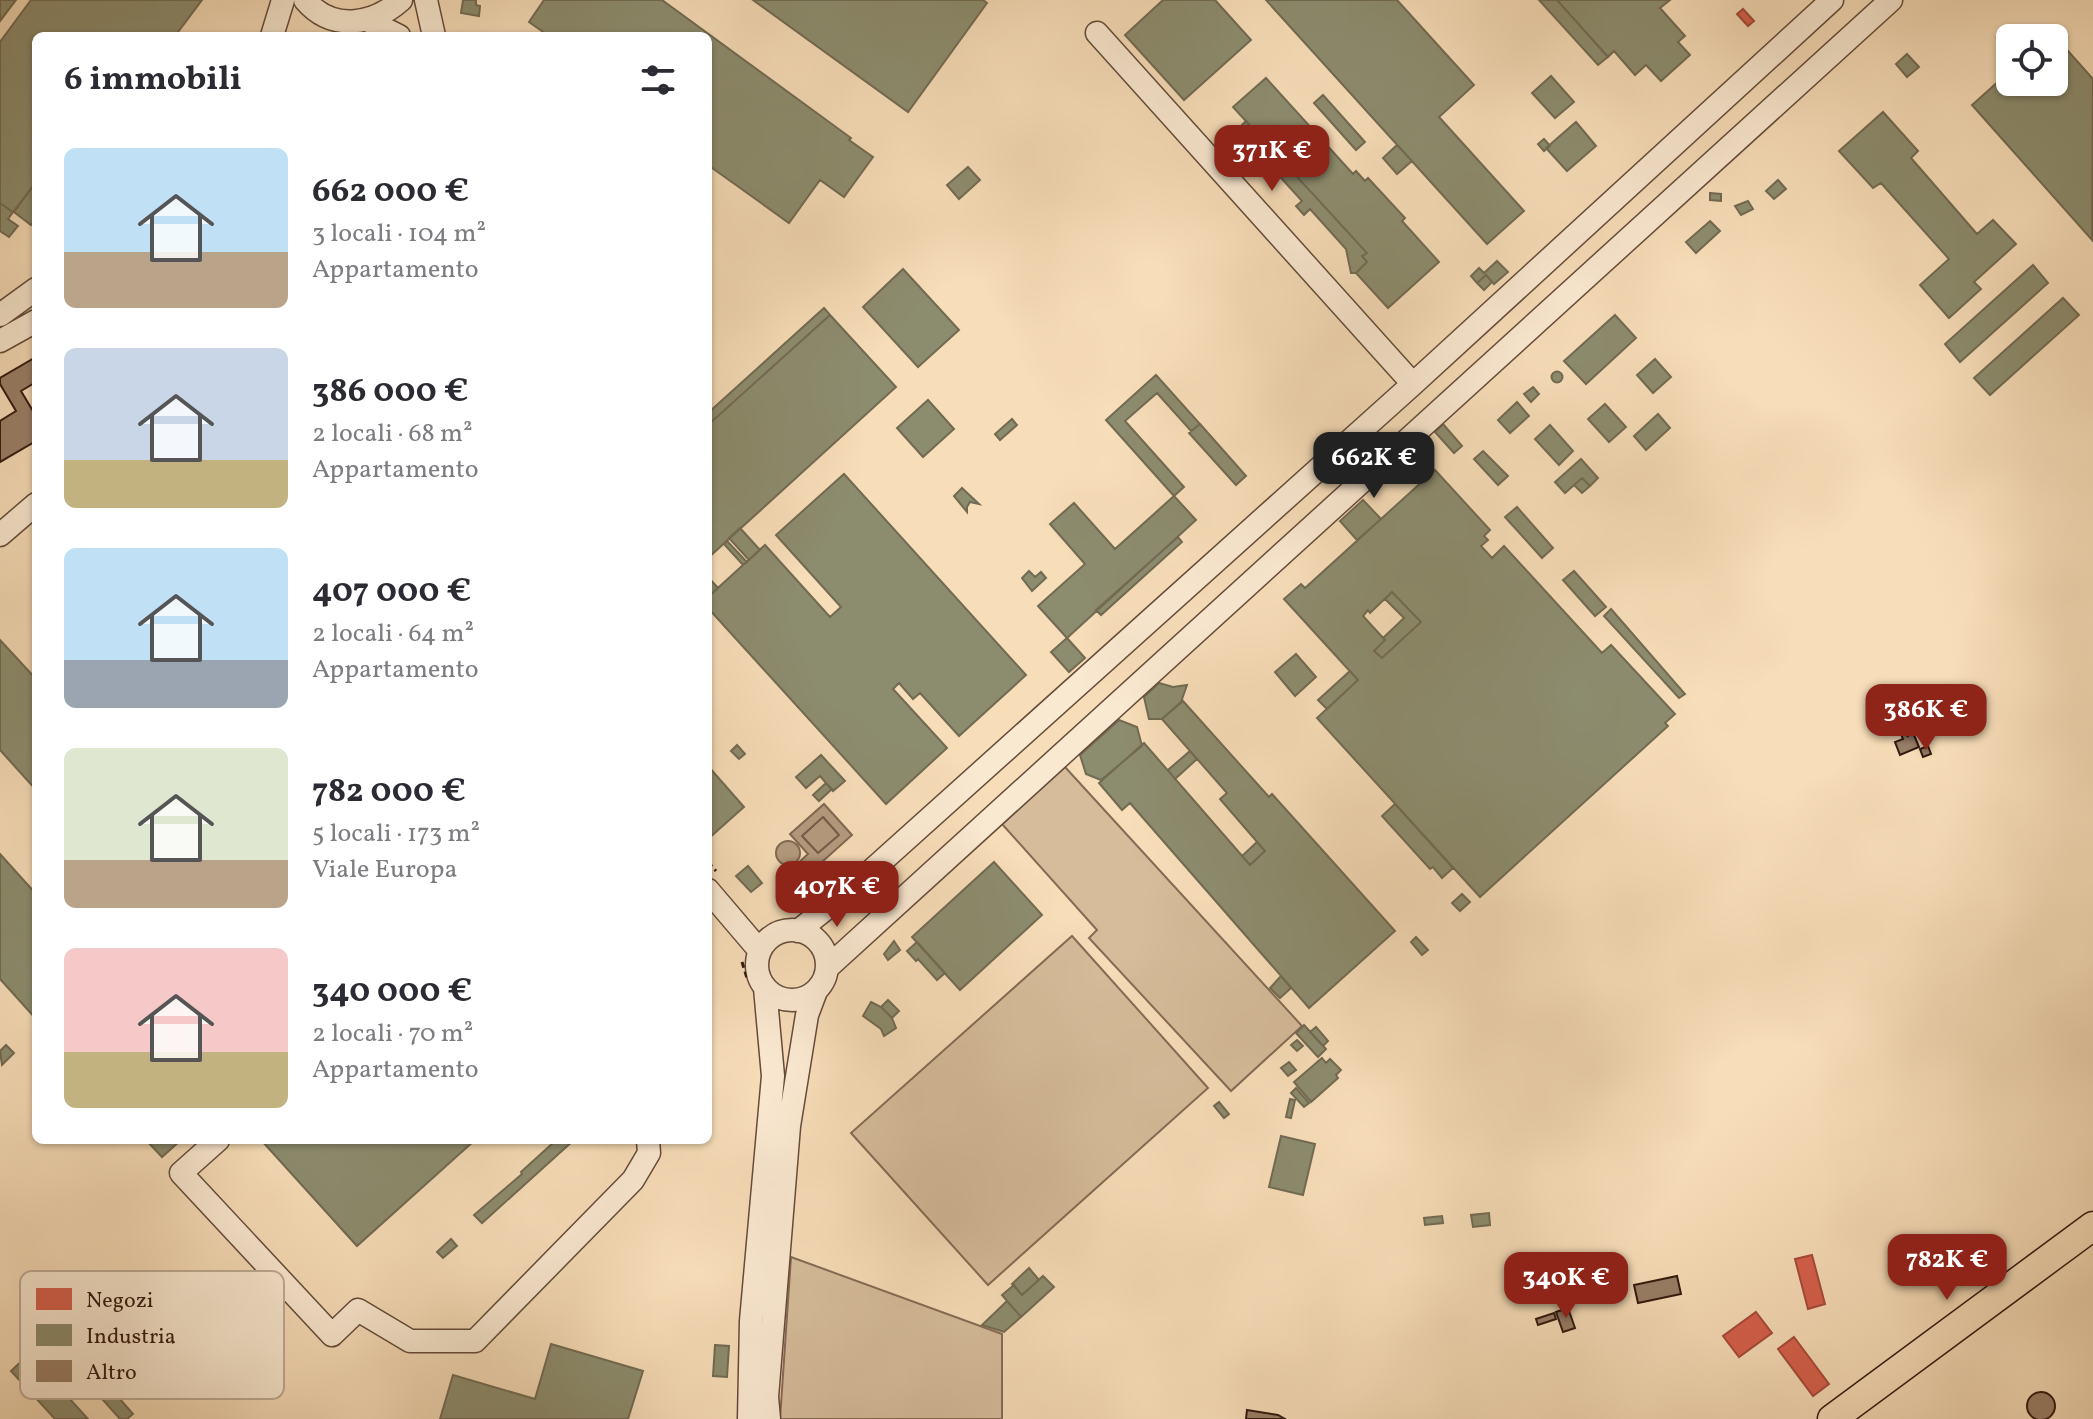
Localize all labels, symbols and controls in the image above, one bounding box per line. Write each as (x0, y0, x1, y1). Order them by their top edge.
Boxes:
map controls (1996, 24, 2068, 96)
button: locate (1996, 24, 2068, 96)
text: 6 immobili (64, 57, 242, 104)
icon: filters (636, 58, 680, 102)
pin: 371K € (1207, 125, 1337, 193)
text: 371K € (1232, 133, 1312, 169)
text: 662 000 € (312, 169, 469, 216)
icon: home (128, 180, 224, 276)
text: 3 locali · 104 m² (312, 216, 486, 252)
text: Appartamento (312, 252, 479, 288)
text: 386 000 € (312, 369, 469, 416)
icon: home (128, 380, 224, 476)
text: 2 locali · 68 m² (312, 416, 473, 452)
pin: 662K € (1309, 432, 1439, 500)
text: 662K € (1331, 440, 1417, 476)
text: Appartamento (312, 452, 479, 488)
text: 407 000 € (312, 569, 471, 616)
icon: home (128, 580, 224, 676)
text: 2 locali · 64 m² (312, 616, 474, 652)
text: Appartamento (312, 652, 479, 688)
pin: 386K € (1861, 684, 1991, 752)
text: 386K € (1884, 692, 1968, 728)
text: 782 000 € (312, 769, 466, 816)
icon: home (128, 780, 224, 876)
text: 5 locali · 173 m² (312, 816, 480, 852)
text: Viale Europa (312, 852, 457, 888)
pin: 407K € (772, 861, 902, 929)
text: 407K € (794, 869, 880, 905)
text: 340 000 € (312, 969, 472, 1016)
icon: home (128, 980, 224, 1076)
text: 2 locali · 70 m² (312, 1016, 473, 1052)
text: Appartamento (312, 1052, 479, 1088)
pin: 782K € (1882, 1234, 2012, 1302)
text: 782K € (1906, 1242, 1988, 1278)
pin: 340K € (1501, 1252, 1631, 1320)
text: 340K € (1522, 1260, 1610, 1296)
legend (20, 1271, 284, 1399)
text: Negozi (86, 1286, 153, 1317)
text: Industria (86, 1322, 176, 1353)
text: Altro (86, 1358, 137, 1389)

